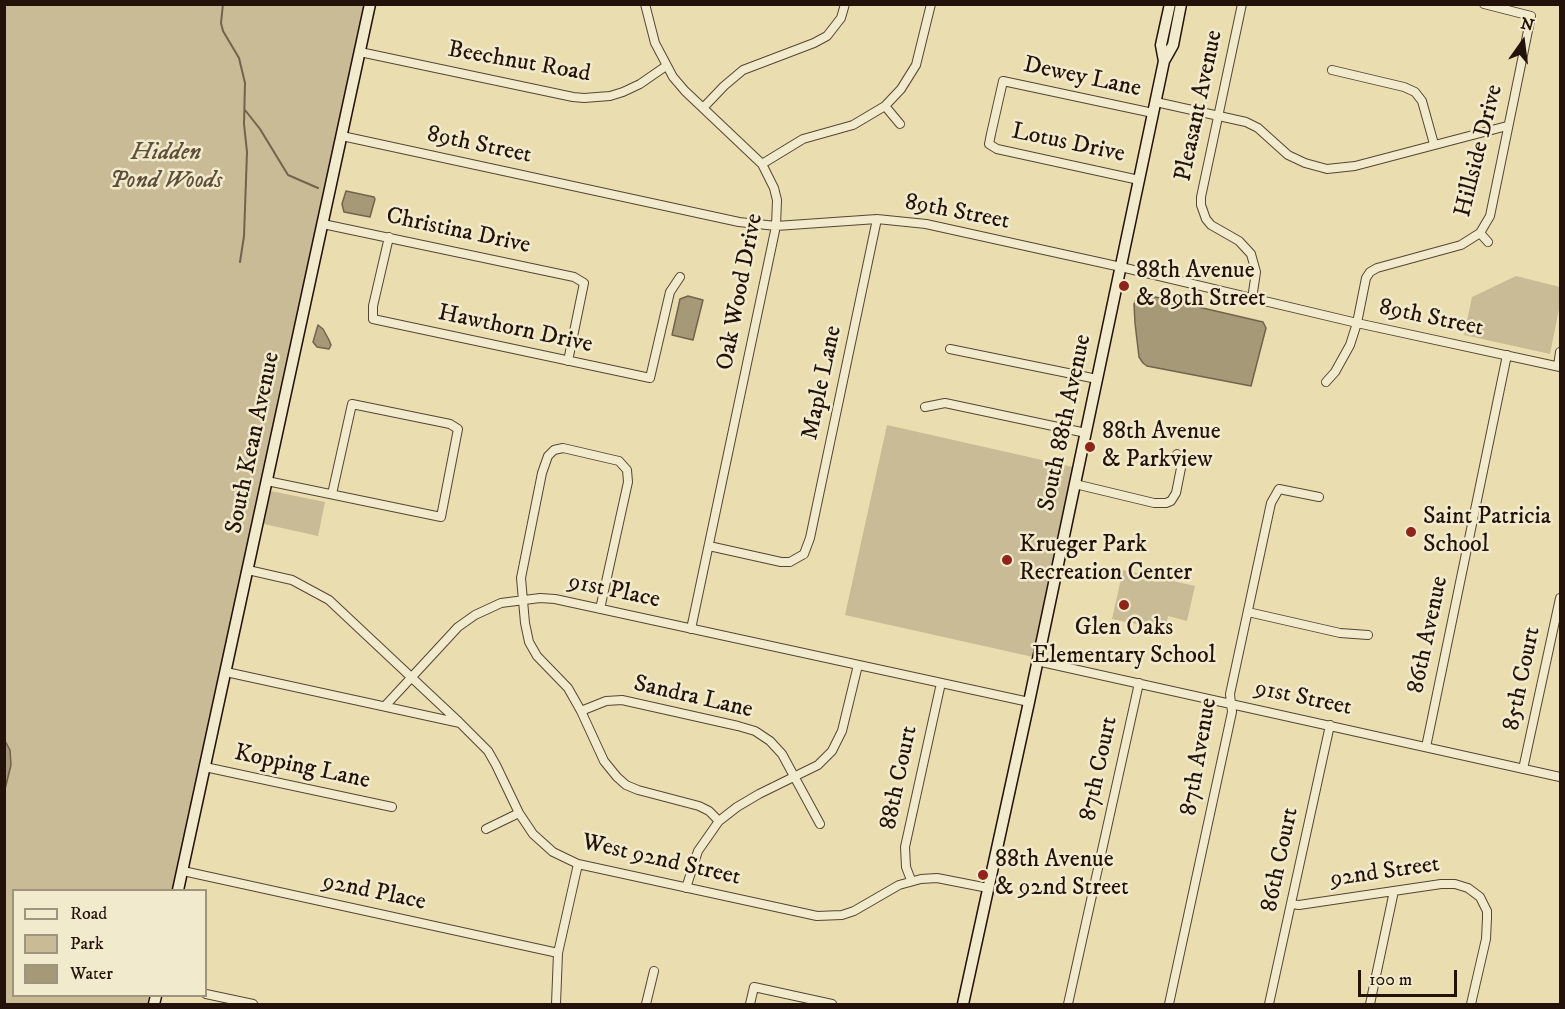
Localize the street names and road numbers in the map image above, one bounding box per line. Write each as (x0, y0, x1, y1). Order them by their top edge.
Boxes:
street label: Pleasant Avenue (1170, 28, 1230, 184)
street label: Beechnut Road (445, 36, 593, 90)
street label: Dewey Lane (1021, 51, 1143, 105)
street label: Hillside Drive (1450, 82, 1510, 220)
street label: Lotus Drive (1009, 118, 1127, 170)
street label: 89th Street (424, 121, 534, 171)
street label: 89th Street (902, 189, 1012, 237)
street label: Christina Drive (383, 203, 533, 261)
street label: Oak Wood Drive (712, 211, 770, 373)
street label: 89th Street (1376, 294, 1486, 344)
street label: Hawthorn Drive (435, 300, 595, 360)
street label: Maple Lane (797, 323, 849, 443)
street label: South 88th Avenue (1033, 332, 1099, 514)
street label: South Kean Avenue (221, 350, 287, 536)
street label: 91st Place (566, 568, 662, 616)
street label: 86th Avenue (1403, 574, 1455, 696)
street label: 85th Court (1498, 625, 1548, 733)
street label: Sandra Lane (631, 670, 755, 726)
street label: 91st Street (1252, 675, 1354, 723)
street label: 87th Avenue (1175, 696, 1225, 818)
street label: 87th Court (1075, 714, 1125, 824)
street label: 88th Court (875, 724, 925, 832)
street label: Kopping Lane (232, 740, 372, 796)
street label: 86th Court (1256, 805, 1306, 915)
street label: West 92nd Street (579, 829, 743, 893)
street label: 92nd Street (1328, 851, 1442, 895)
street label: 92nd Place (320, 868, 428, 918)

